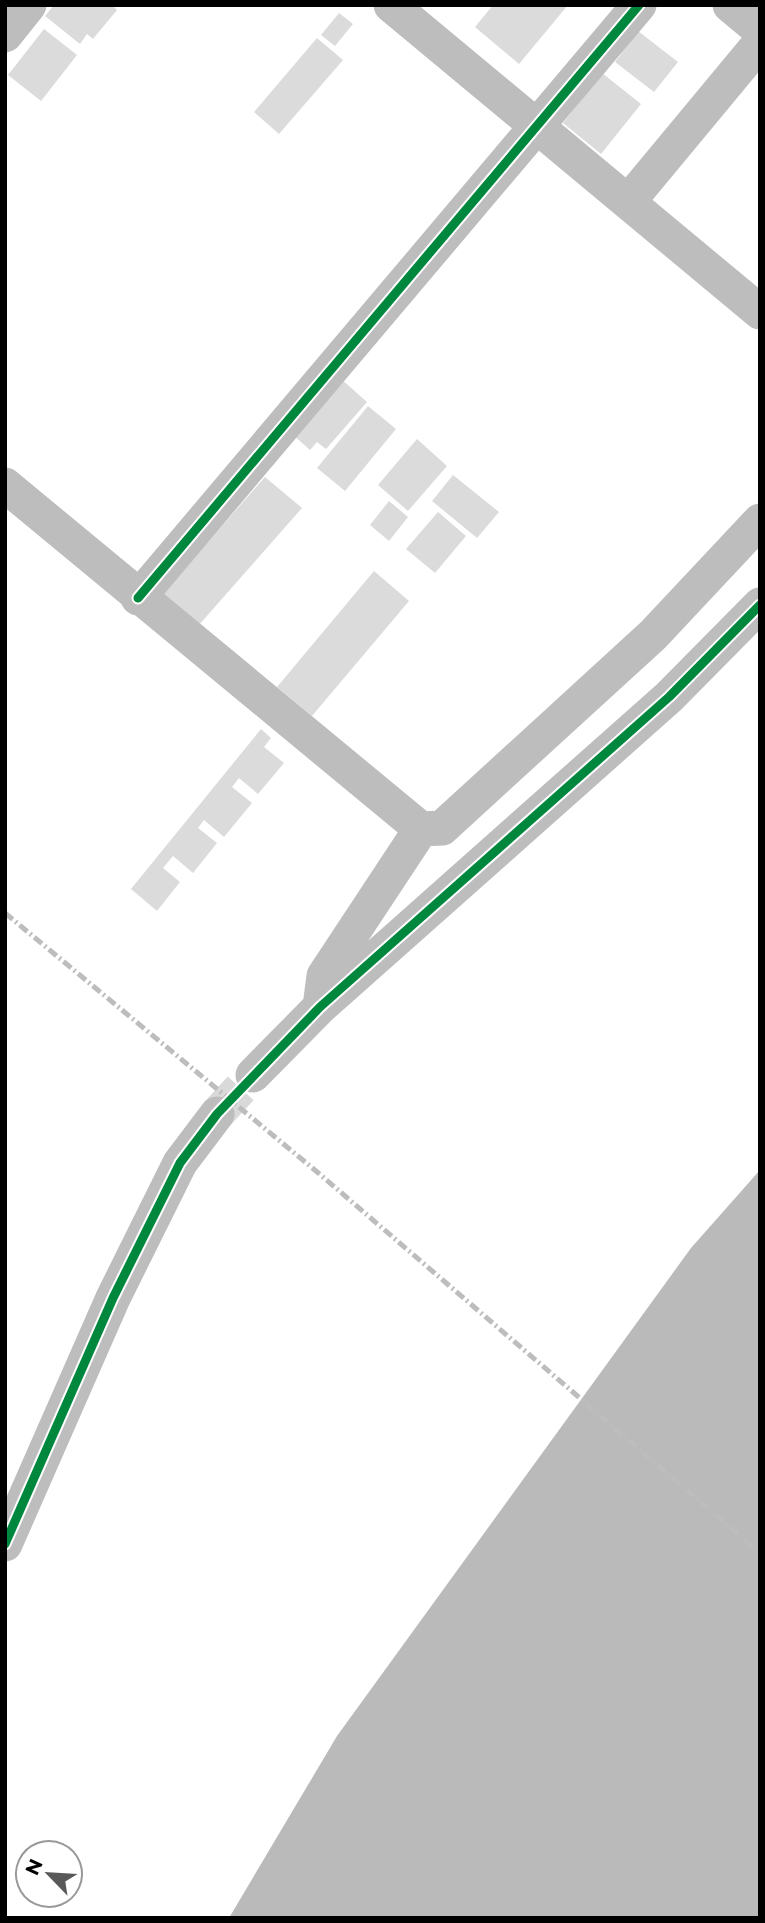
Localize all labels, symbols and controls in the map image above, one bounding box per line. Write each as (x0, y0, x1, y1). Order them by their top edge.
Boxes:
north arrow (14, 1839, 84, 1909)
text: N (20, 1855, 48, 1879)

